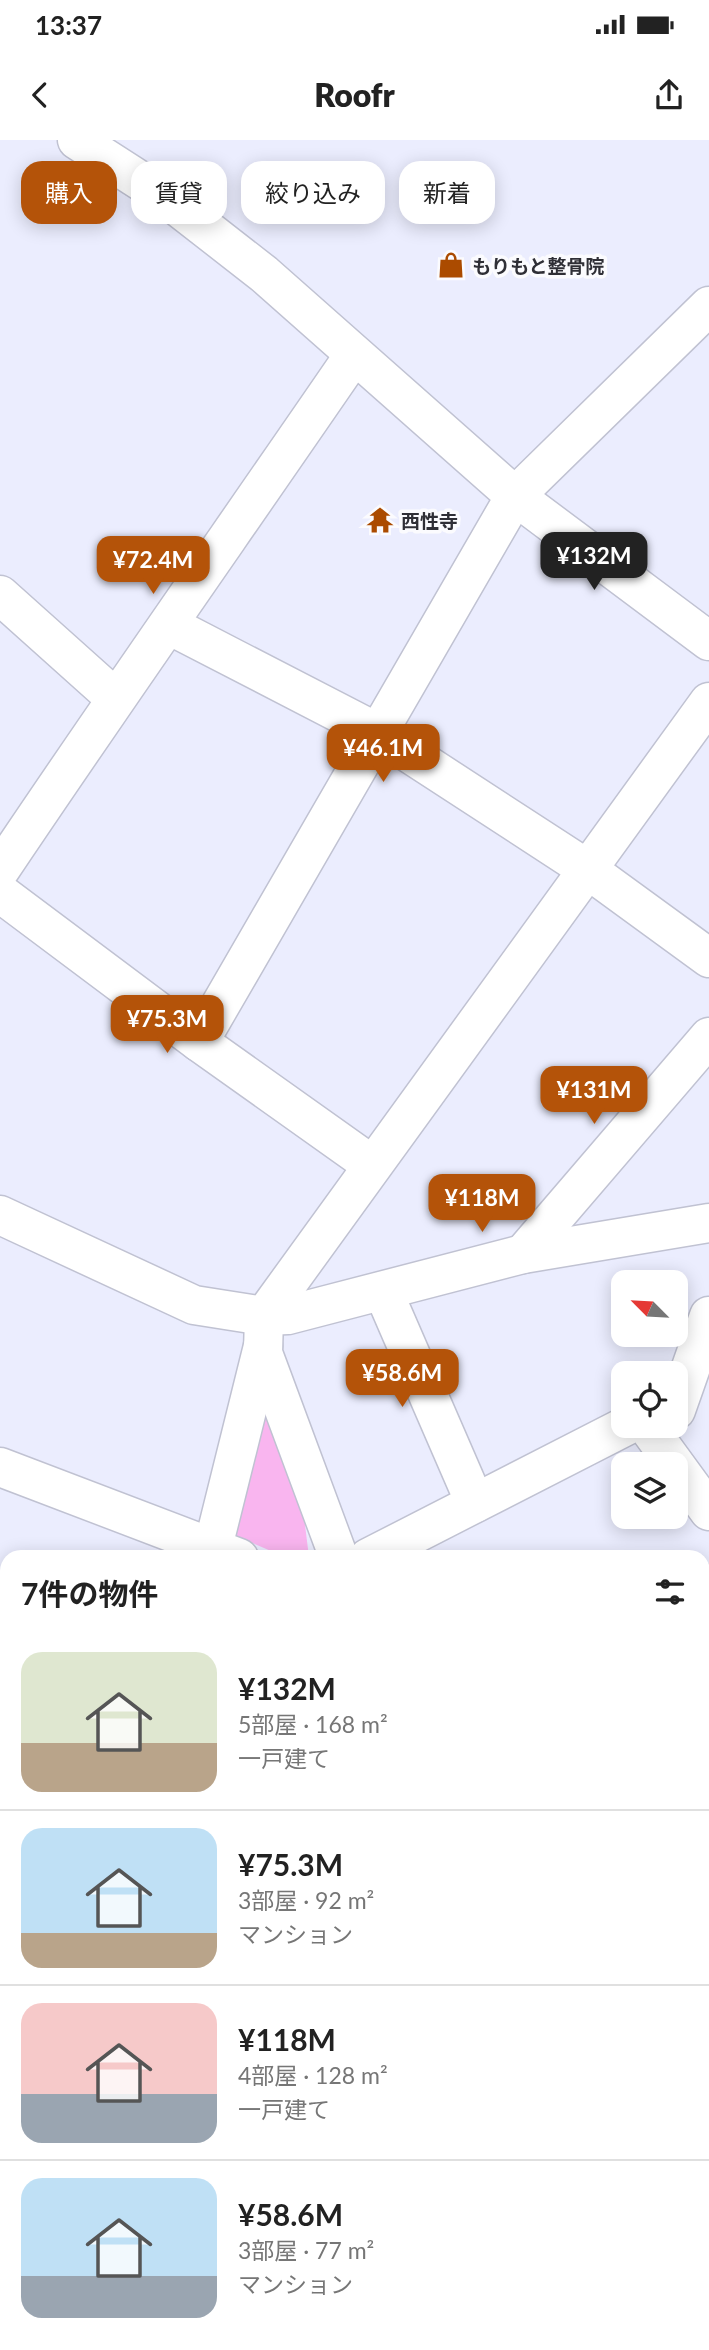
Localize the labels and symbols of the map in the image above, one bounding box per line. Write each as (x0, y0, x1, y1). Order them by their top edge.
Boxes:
shop icon: もりもと整骨院 (436, 250, 466, 280)
place label: もりもと整骨院 (472, 254, 605, 277)
temple icon: 西性寺 (365, 505, 395, 535)
place label: 西性寺 (401, 509, 458, 532)
pin: ¥132M (545, 532, 643, 592)
pin: ¥72.4M (96, 536, 210, 596)
pin: ¥46.1M (326, 724, 440, 784)
pin: ¥75.3M (110, 996, 224, 1055)
pin: ¥131M (545, 1066, 643, 1126)
pin: ¥118M (433, 1174, 531, 1234)
north arrow (611, 1270, 688, 1348)
pin: ¥58.6M (345, 1350, 459, 1409)

